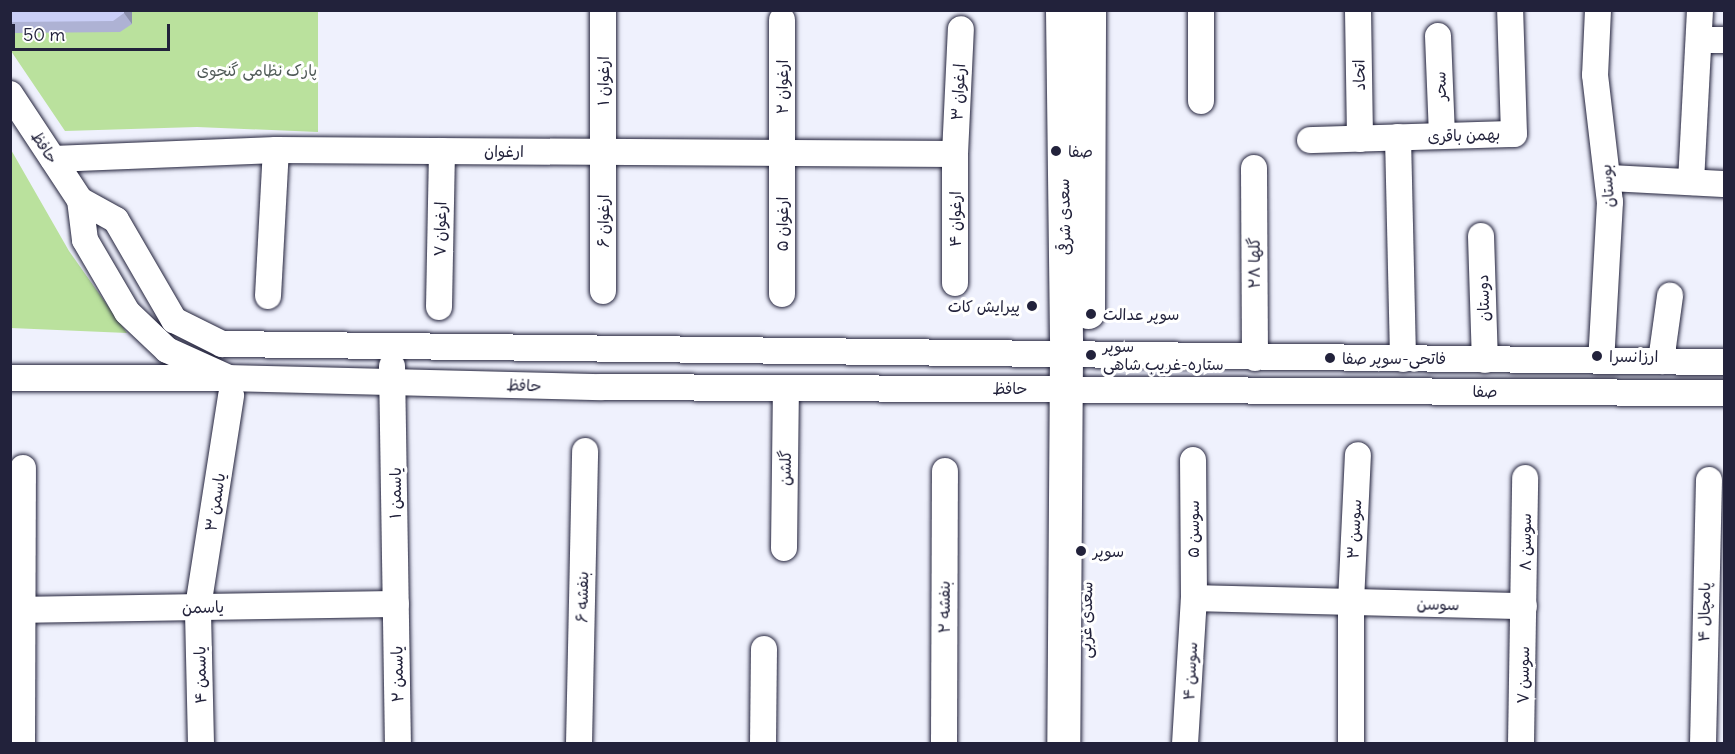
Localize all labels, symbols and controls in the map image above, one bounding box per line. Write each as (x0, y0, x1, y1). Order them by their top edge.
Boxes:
scale bar (15, 12, 172, 50)
text: 50 m (23, 23, 65, 46)
street label: ارغوان ۱ (593, 56, 613, 106)
street label: اتحاد (1349, 59, 1369, 91)
park label: پارک نظامی گنجوی (197, 60, 317, 80)
street label: ارغوان ۲ (772, 60, 792, 114)
street label: ارغوان ۳ (947, 63, 969, 121)
street label: سحر (1430, 71, 1450, 101)
street label: بهمن باقری (1427, 124, 1501, 146)
street label: حافظ (27, 127, 63, 167)
street label: ارغوان (484, 141, 524, 161)
place label: صفا (1068, 141, 1093, 161)
marker: صفا (1049, 144, 1063, 158)
street label: بوستان (1596, 163, 1618, 209)
street label: سعدی شرقی (1054, 178, 1074, 256)
street label: ارغوان ۴ (945, 191, 965, 247)
street label: ارغوان ۶ (593, 194, 613, 248)
street label: ارغوان ۵ (772, 197, 792, 251)
street label: ارغوان ۷ (430, 201, 450, 257)
street label: گلها ۲۸ (1244, 237, 1264, 289)
street label: دوستان (1473, 274, 1493, 322)
place label: پیرایش کات (948, 296, 1020, 316)
marker: پیرایش کات (1025, 299, 1039, 313)
place label: سوپر عدالت (1103, 304, 1179, 324)
marker: سوپر عدالت (1084, 307, 1098, 321)
place label: سوپر ستاره-غریب شاهی (1103, 336, 1224, 374)
place label: ارزانسرا (1609, 346, 1658, 366)
marker: سوپر ستاره-غریب شاهی (1084, 348, 1098, 362)
place label: فاتحی-سوپر صفا (1342, 348, 1446, 368)
marker: ارزانسرا (1590, 349, 1604, 363)
marker: فاتحی-سوپر صفا (1323, 351, 1337, 365)
street label: حافظ (506, 375, 542, 395)
street label: حافظ (992, 378, 1028, 398)
street label: صفا (1473, 381, 1497, 401)
street label: گلشن (775, 450, 795, 486)
street label: یاسمن ۱ (385, 467, 405, 519)
street label: یاسمن ۳ (201, 471, 229, 533)
street label: سوسن ۳ (1343, 499, 1365, 559)
street label: سوسن ۵ (1183, 500, 1203, 558)
street label: سوسن ۸ (1515, 513, 1535, 571)
place label: سوپر (1093, 541, 1124, 561)
marker: سوپر (1074, 544, 1088, 558)
street label: بنفشه ۶ (572, 571, 592, 623)
street label: بنفشه ۲ (934, 581, 954, 633)
street label: سعدی غربی (1076, 581, 1096, 659)
street label: پامچال ۴ (1694, 582, 1714, 642)
street label: سوسن (1416, 594, 1460, 614)
street label: یاسمن (182, 597, 224, 617)
street label: سوسن ۴ (1179, 641, 1201, 701)
street label: یاسمن ۲ (387, 645, 407, 703)
street label: یاسمن ۴ (190, 646, 210, 704)
street label: سوسن ۷ (1513, 646, 1533, 704)

